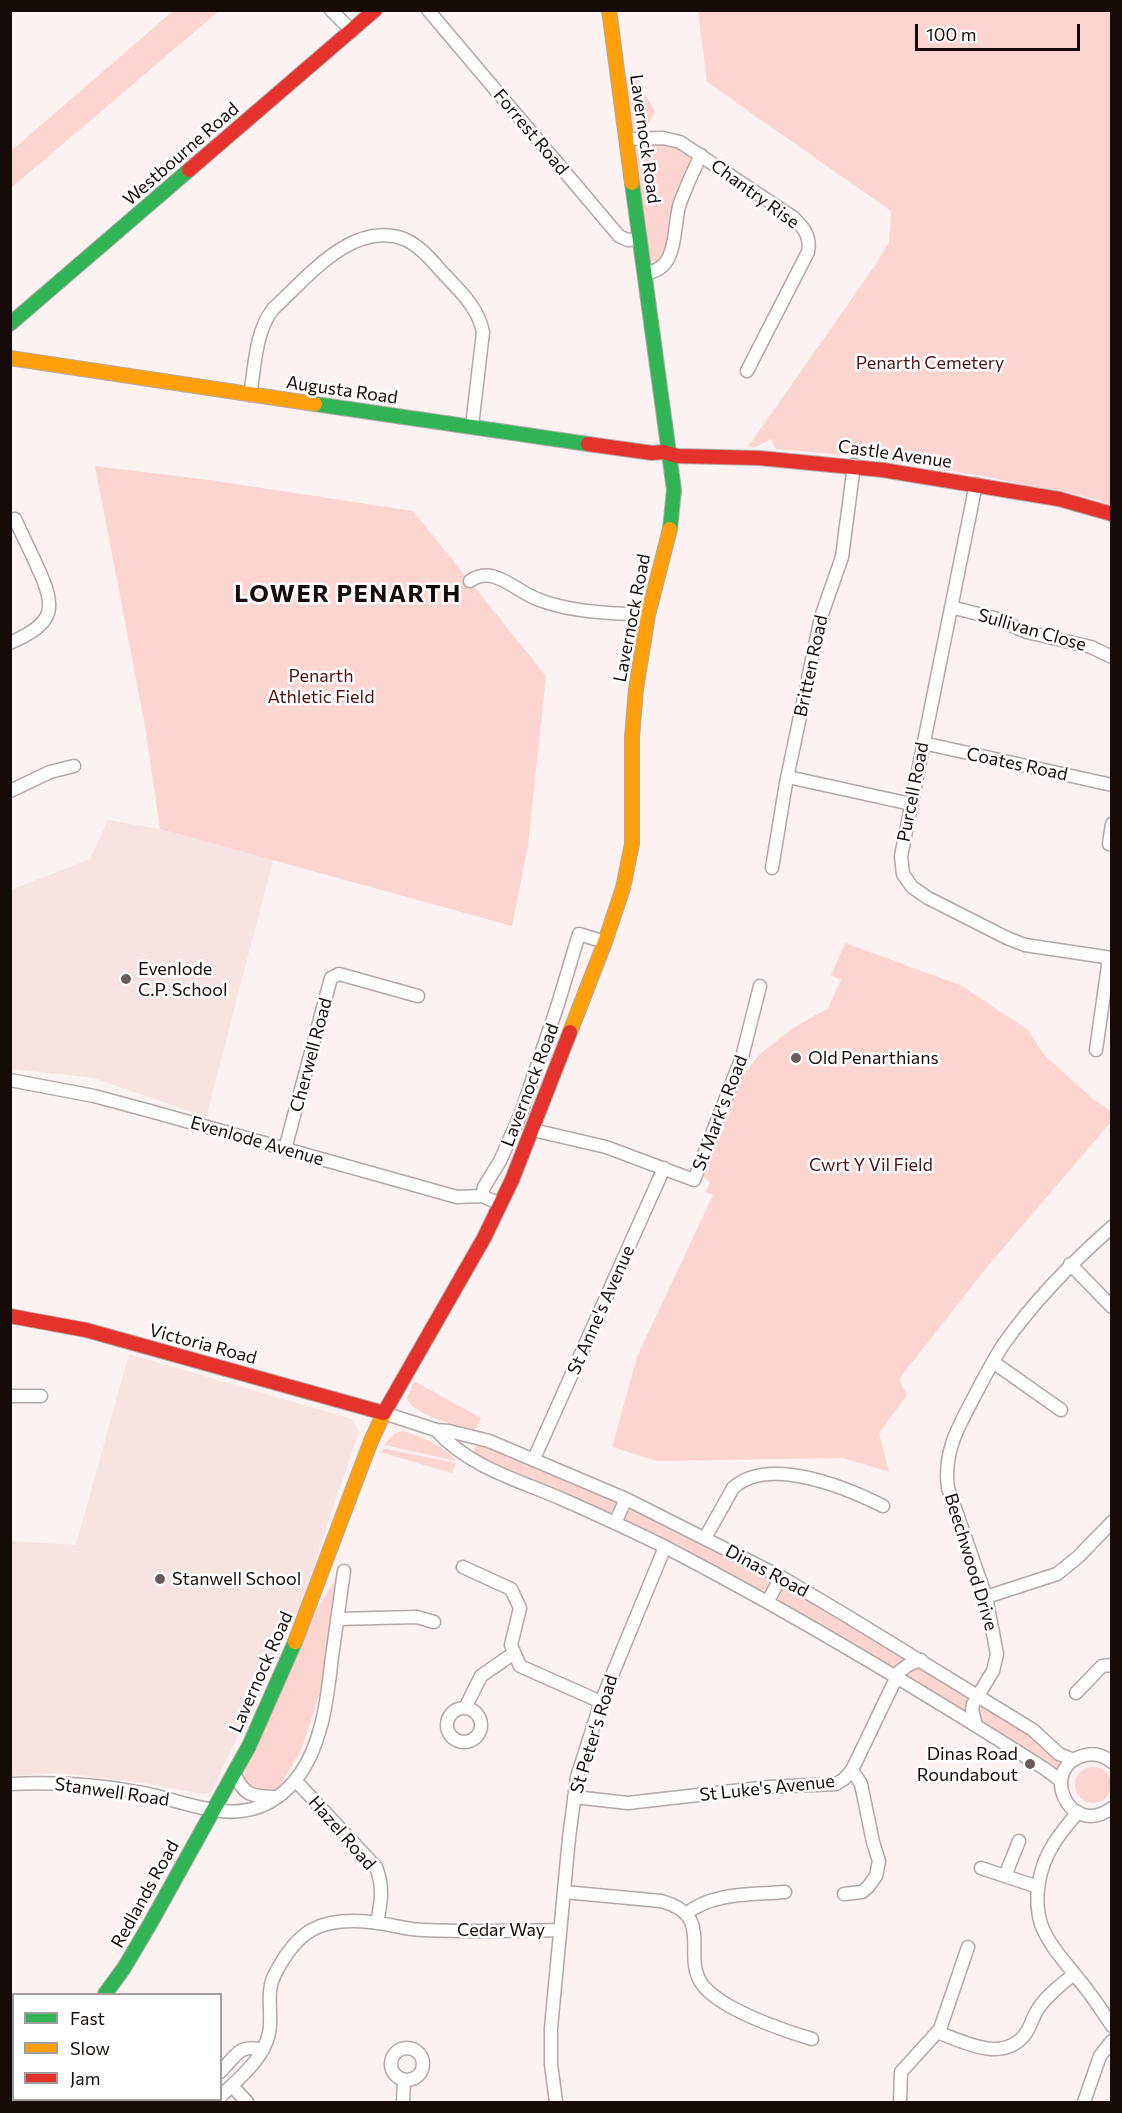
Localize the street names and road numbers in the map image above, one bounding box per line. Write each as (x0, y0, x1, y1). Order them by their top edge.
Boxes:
street label: Lavernock Road (625, 73, 665, 205)
street label: Forrest Road (489, 85, 573, 179)
street label: Westbourne Road (119, 98, 243, 210)
street label: Chantry Rise (707, 155, 803, 233)
street label: Augusta Road (285, 371, 399, 409)
street label: Castle Avenue (837, 435, 953, 473)
street label: Lavernock Road (609, 552, 655, 684)
street label: Sullivan Close (975, 604, 1089, 656)
street label: Britten Road (790, 613, 832, 719)
street label: Purcell Road (893, 740, 933, 844)
street label: Coates Road (964, 743, 1070, 785)
street label: Cherwell Road (285, 995, 337, 1115)
street label: Lavernock Road (497, 1020, 563, 1150)
street label: St Mark's Road (688, 1052, 752, 1174)
street label: Evenlode Avenue (188, 1112, 326, 1170)
street label: St Anne's Avenue (563, 1242, 639, 1378)
street label: Victoria Road (147, 1319, 259, 1369)
street label: Beechwood Drive (940, 1491, 1002, 1633)
street label: Dinas Road (722, 1540, 812, 1602)
street label: Lavernock Road (225, 1608, 297, 1736)
street label: St Peter's Road (566, 1672, 622, 1796)
street label: St Luke's Avenue (698, 1770, 836, 1806)
street label: Stanwell Road (53, 1773, 171, 1811)
street label: Hazel Road (304, 1791, 380, 1875)
street label: Redlands Road (107, 1836, 183, 1952)
street label: Cedar Way (457, 1919, 545, 1941)

